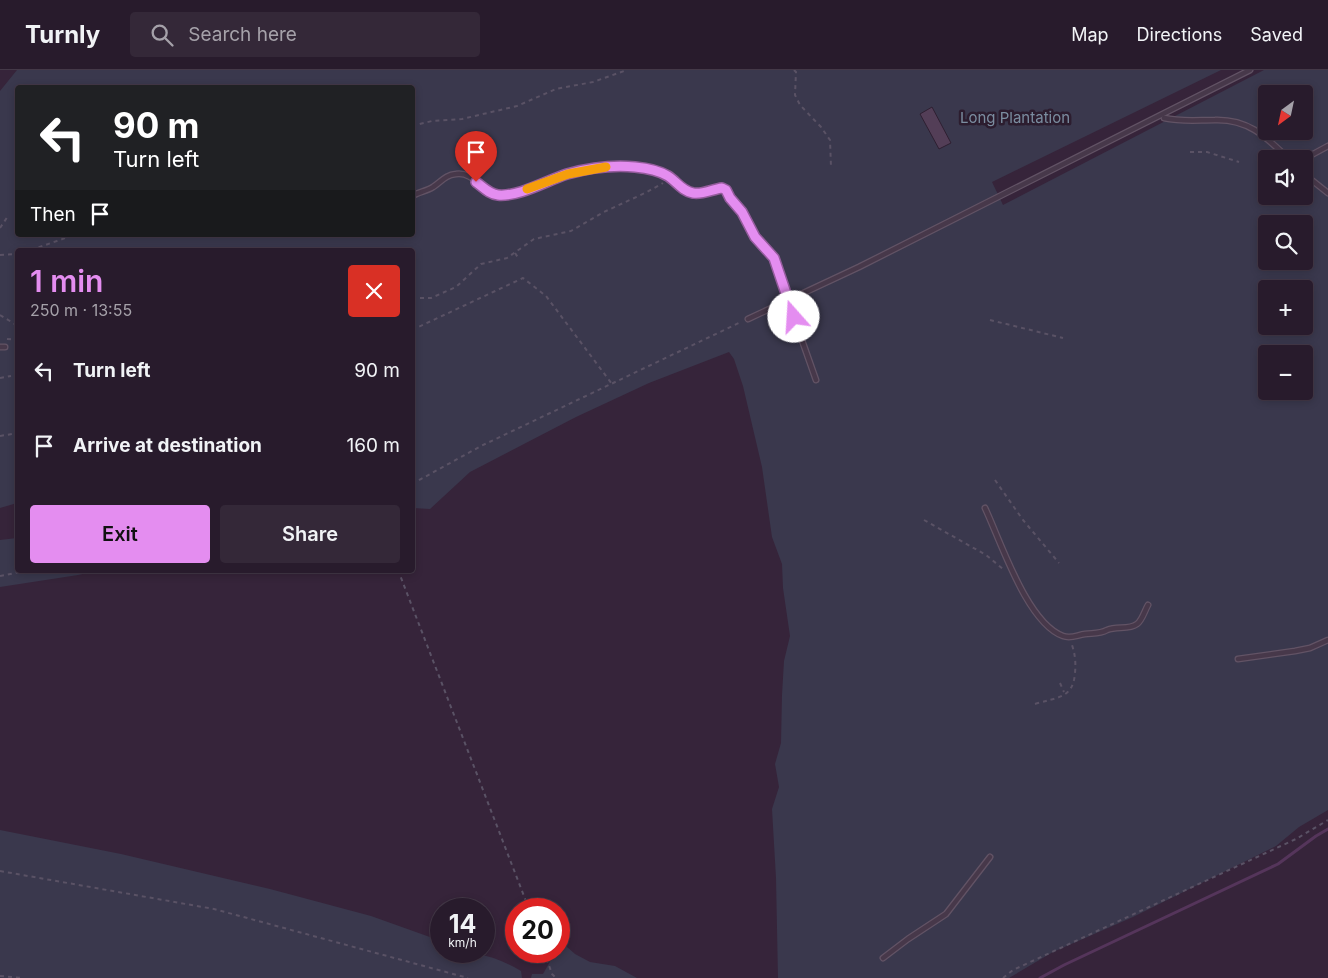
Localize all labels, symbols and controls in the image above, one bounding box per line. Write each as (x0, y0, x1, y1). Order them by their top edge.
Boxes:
search box (130, 12, 480, 57)
text: Turnly (25, 20, 100, 49)
icon: search (148, 21, 176, 49)
text: Search here (188, 23, 297, 46)
text: Map (1071, 24, 1109, 45)
text: Directions (1137, 24, 1222, 45)
text: Saved (1250, 24, 1303, 45)
north arrow (1258, 85, 1312, 140)
map controls (1258, 85, 1313, 400)
text: 90 m (113, 104, 200, 146)
icon: left (30, 105, 95, 170)
park label: Long Plantation (960, 108, 1070, 127)
pin (455, 131, 497, 182)
icon: arrive (462, 138, 490, 166)
text: Turn left (113, 146, 199, 172)
button: sound (1258, 150, 1313, 205)
icon: arrive (86, 200, 114, 228)
text: Then (30, 203, 76, 226)
button: search (1258, 215, 1313, 270)
text: 1 min (30, 263, 103, 299)
button: close (348, 265, 400, 317)
button: + (1258, 280, 1313, 335)
position arrow (767, 290, 819, 342)
text: 250 m · 13:55 (30, 300, 132, 320)
button: − (1258, 345, 1313, 400)
icon: left (30, 357, 58, 385)
text: Turn left (73, 359, 151, 382)
text: 90 m (354, 359, 400, 382)
icon: arrive (30, 432, 58, 460)
text: Arrive at destination (73, 434, 262, 457)
text: 160 m (347, 434, 400, 457)
button: Exit (30, 505, 210, 563)
button: Share (220, 505, 400, 563)
speed limit sign: 20 (505, 898, 570, 963)
text: 14 (449, 909, 476, 939)
text: km/h (448, 935, 477, 950)

